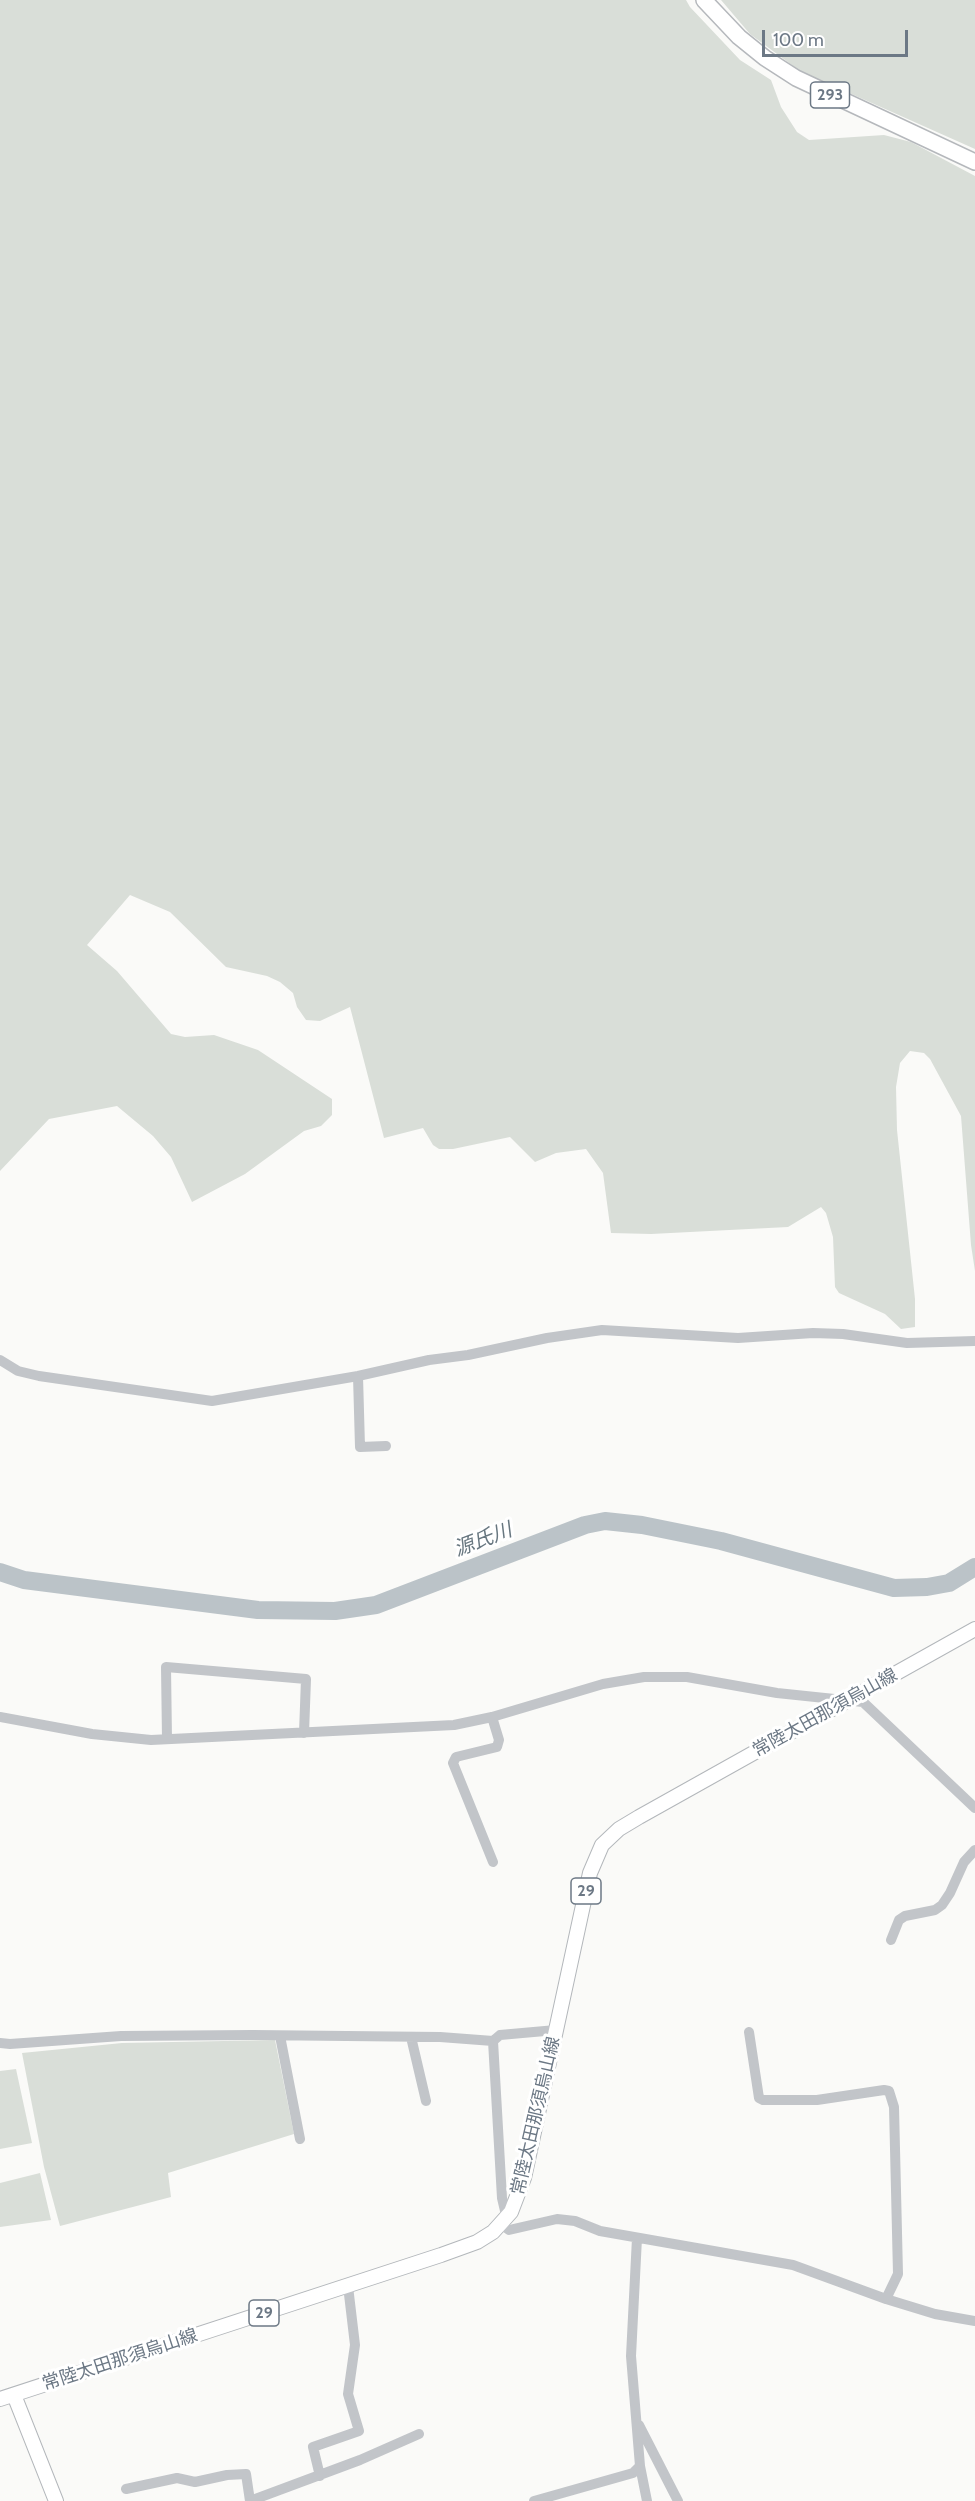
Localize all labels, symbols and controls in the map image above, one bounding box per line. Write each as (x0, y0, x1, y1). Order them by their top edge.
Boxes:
scale bar (765, 18, 910, 56)
text: 100 m (773, 29, 824, 51)
road number: 293 (810, 82, 850, 108)
water label: 源氏川 (451, 1518, 515, 1562)
street label: 常陸太田那須烏山線 (749, 1664, 901, 1762)
road number: 29 (571, 1878, 601, 1904)
street label: 常陸太田那須烏山線 (507, 2035, 565, 2197)
road number: 29 (249, 2300, 279, 2326)
street label: 常陸太田那須烏山線 (40, 2325, 200, 2395)

